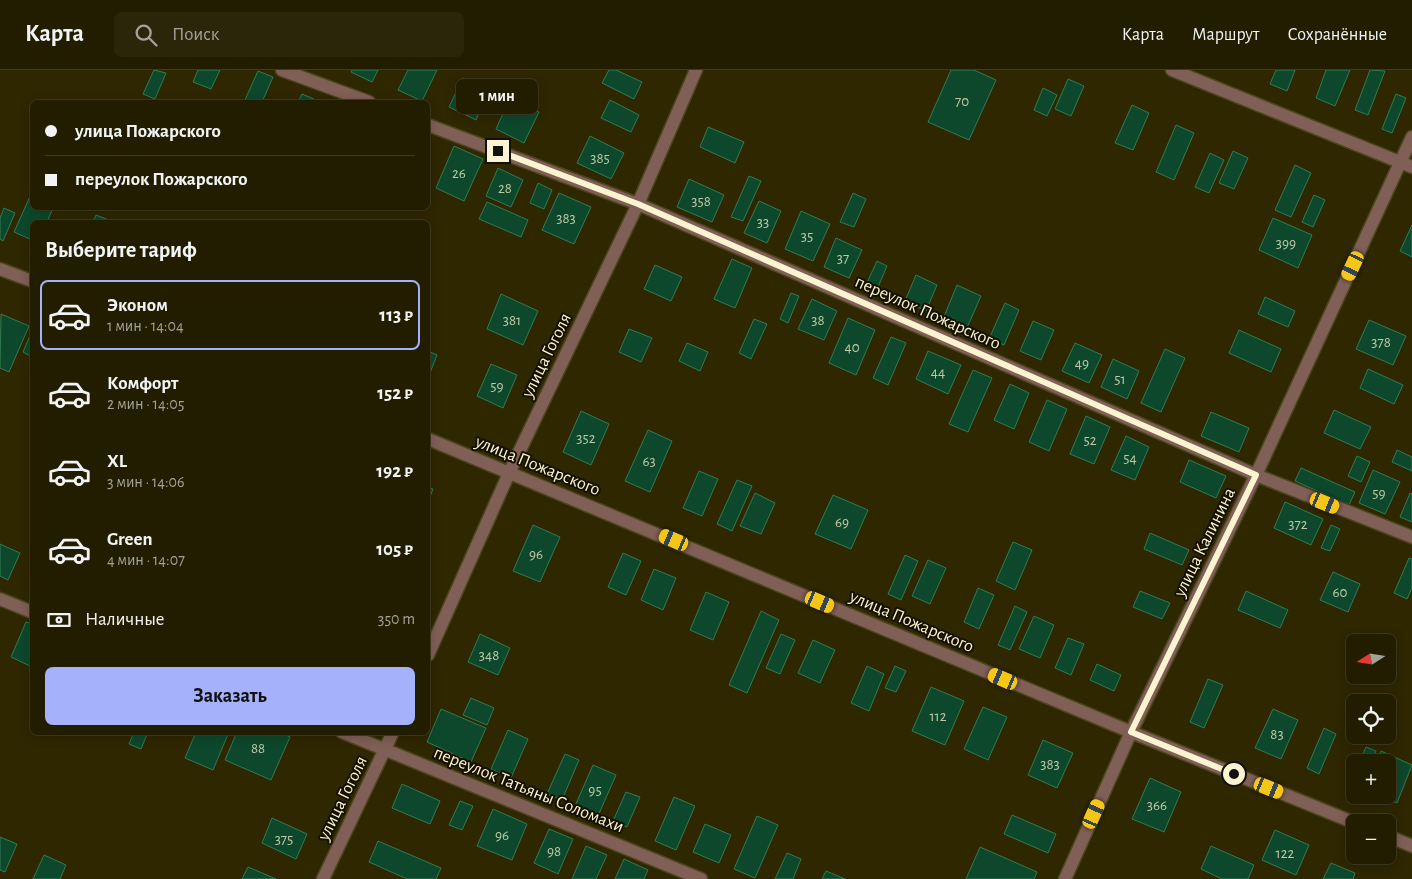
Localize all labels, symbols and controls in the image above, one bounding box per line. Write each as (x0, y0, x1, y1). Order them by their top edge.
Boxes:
search box (114, 12, 464, 57)
icon: search (132, 21, 160, 49)
text: Карта (25, 22, 84, 46)
text: Поиск (172, 25, 219, 44)
text: Карта (1122, 26, 1164, 44)
text: Маршрут (1192, 26, 1260, 44)
text: Сохранённые (1288, 26, 1387, 44)
callout: 1 мин (457, 78, 539, 114)
text: 1 мин (479, 88, 515, 104)
house number: 70 (955, 94, 969, 109)
text: улица Пожарского (75, 122, 221, 141)
route end (487, 140, 509, 162)
house number: 385 (590, 151, 610, 166)
house number: 26 (452, 166, 466, 181)
text: переулок Пожарского (75, 170, 248, 189)
house number: 28 (498, 181, 512, 196)
house number: 358 (691, 194, 711, 209)
house number: 383 (556, 211, 576, 226)
house number: 33 (757, 215, 769, 230)
house number: 35 (801, 229, 813, 244)
house number: 399 (1276, 236, 1296, 251)
text: Выберите тариф (45, 239, 197, 261)
car (1339, 249, 1366, 283)
house number: 37 (837, 251, 849, 266)
street label: переулок Пожарского (852, 273, 1003, 353)
icon: car (47, 293, 92, 338)
text: Эконом (107, 296, 168, 315)
text: 113 ₽ (379, 306, 413, 325)
street label: улица Гоголя (518, 310, 575, 401)
house number: 381 (503, 313, 521, 328)
house number: 38 (811, 313, 825, 328)
text: 1 мин · 14:04 (107, 318, 184, 334)
house number: 378 (1371, 335, 1391, 350)
house number: 40 (844, 340, 860, 355)
house number: 49 (1075, 356, 1089, 371)
house number: 44 (931, 365, 945, 380)
icon: car (47, 371, 92, 416)
house number: 51 (1114, 372, 1126, 387)
text: Комфорт (107, 374, 178, 393)
house number: 59 (490, 379, 504, 394)
text: 152 ₽ (377, 384, 413, 403)
text: 2 мин · 14:05 (107, 396, 184, 412)
house number: 352 (576, 431, 596, 446)
street label: улица Пожарского (472, 432, 602, 499)
house number: 52 (1083, 433, 1097, 448)
icon: car (47, 449, 92, 494)
house number: 54 (1123, 451, 1137, 466)
text: XL (107, 452, 127, 471)
house number: 63 (642, 454, 656, 469)
text: 192 ₽ (376, 462, 413, 481)
text: 3 мин · 14:06 (107, 474, 185, 490)
street label: улица Калинина (1170, 485, 1239, 601)
house number: 59 (1372, 486, 1386, 501)
car (1308, 490, 1341, 516)
house number: 69 (835, 515, 849, 530)
house number: 372 (1288, 517, 1308, 532)
icon: car (47, 527, 92, 572)
car (657, 527, 690, 553)
text: Green (107, 530, 153, 549)
text: 105 ₽ (376, 540, 413, 559)
house number: 96 (529, 547, 543, 562)
text: 4 мин · 14:07 (107, 552, 185, 568)
house number: 60 (1333, 585, 1348, 600)
street label: улица Пожарского (846, 587, 976, 656)
car (803, 589, 836, 615)
icon: cash (45, 606, 73, 634)
text: Наличные (85, 610, 165, 629)
text: 350 m (378, 611, 415, 627)
north arrow (1346, 634, 1396, 684)
map controls (1346, 634, 1396, 864)
house number: 348 (479, 648, 499, 663)
car (986, 666, 1019, 692)
button: Заказать (45, 667, 415, 725)
button: locate (1346, 694, 1396, 744)
house number: 112 (929, 709, 947, 724)
house number: 83 (1270, 727, 1284, 742)
house number: 88 (251, 741, 265, 756)
street label: переулок Татьяны Соломахи (431, 743, 626, 836)
street label: улица Гоголя (314, 753, 371, 844)
button: + (1346, 754, 1396, 804)
house number: 383 (1040, 757, 1060, 772)
route start (1223, 763, 1245, 785)
car (1252, 775, 1285, 801)
house number: 95 (588, 783, 602, 798)
car (1081, 797, 1106, 831)
house number: 366 (1147, 798, 1167, 813)
button: − (1346, 814, 1396, 864)
house number: 96 (495, 828, 509, 843)
house number: 375 (275, 832, 293, 847)
house number: 98 (547, 844, 561, 859)
house number: 122 (1276, 846, 1295, 861)

